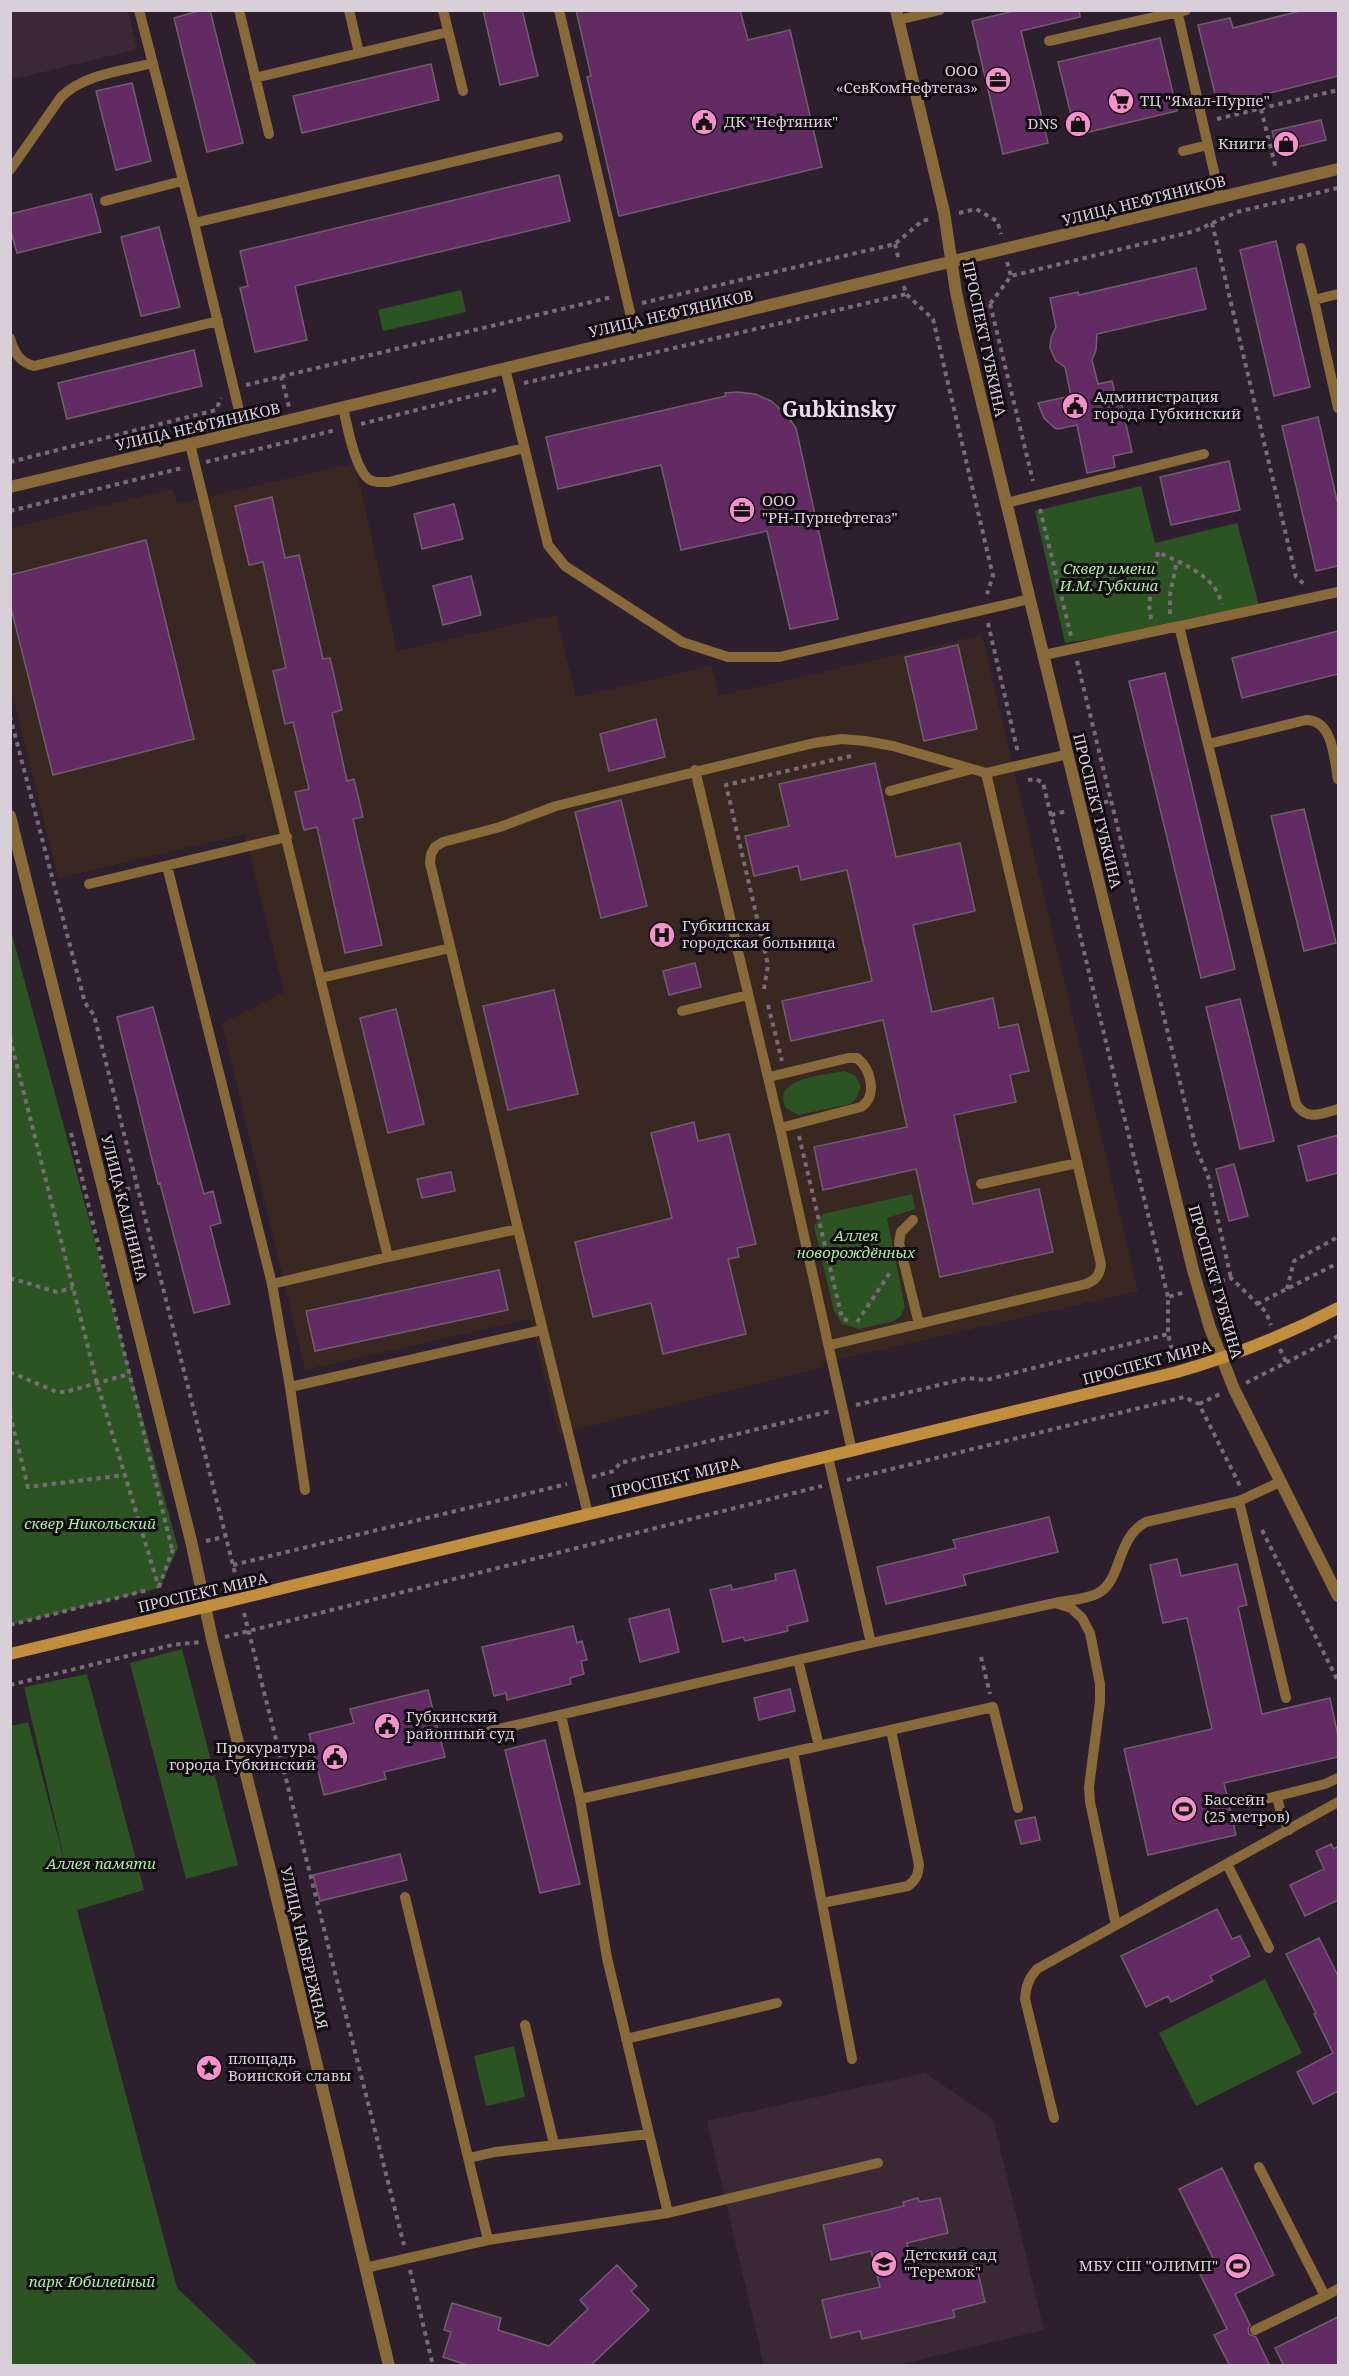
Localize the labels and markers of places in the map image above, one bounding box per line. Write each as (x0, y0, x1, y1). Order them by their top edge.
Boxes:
place label: ООО «СевКомНефтегаз» (836, 60, 978, 97)
office icon: ООО «СевКомНефтегаз» (983, 65, 1013, 95)
supermarket icon: ТЦ "Ямал-Пурпе" (1106, 86, 1136, 116)
place label: ТЦ "Ямал-Пурпе" (1140, 90, 1270, 110)
public building icon: ДК "Нефтяник" (689, 107, 719, 137)
shop icon: DNS (1063, 109, 1093, 139)
place label: ДК "Нефтяник" (724, 111, 838, 131)
place label: DNS (1027, 113, 1058, 133)
shop icon: Книги (1271, 129, 1301, 159)
place label: Книги (1218, 133, 1266, 153)
place label: Администрация города Губкинский (1094, 386, 1241, 423)
public building icon: Администрация города Губкинский (1060, 391, 1090, 421)
place label: ООО "РН-Пурнефтегаз" (762, 490, 898, 527)
office icon: ООО "РН-Пурнефтегаз" (727, 495, 757, 525)
place label: Губкинская городская больница (682, 915, 836, 952)
hospital icon: Губкинская городская больница (647, 920, 677, 950)
place label: Губкинский районный суд (406, 1706, 515, 1743)
public building icon: Губкинский районный суд (372, 1711, 402, 1741)
place label: Прокуратура города Губкинский (169, 1737, 316, 1774)
public building icon: Прокуратура города Губкинский (320, 1742, 350, 1772)
place label: Бассейн (25 метров) (1204, 1789, 1290, 1826)
sports icon: Бассейн (25 метров) (1169, 1794, 1199, 1824)
place label: площадь Воинской славы (228, 2048, 351, 2085)
place icon: площадь Воинской славы (194, 2053, 224, 2083)
place label: Детский сад "Теремок" (904, 2244, 997, 2281)
school or university icon: Детский сад "Теремок" (869, 2249, 899, 2279)
sports icon: МБУ СШ "ОЛИМП" (1223, 2251, 1253, 2281)
place label: МБУ СШ "ОЛИМП" (1079, 2255, 1218, 2275)

